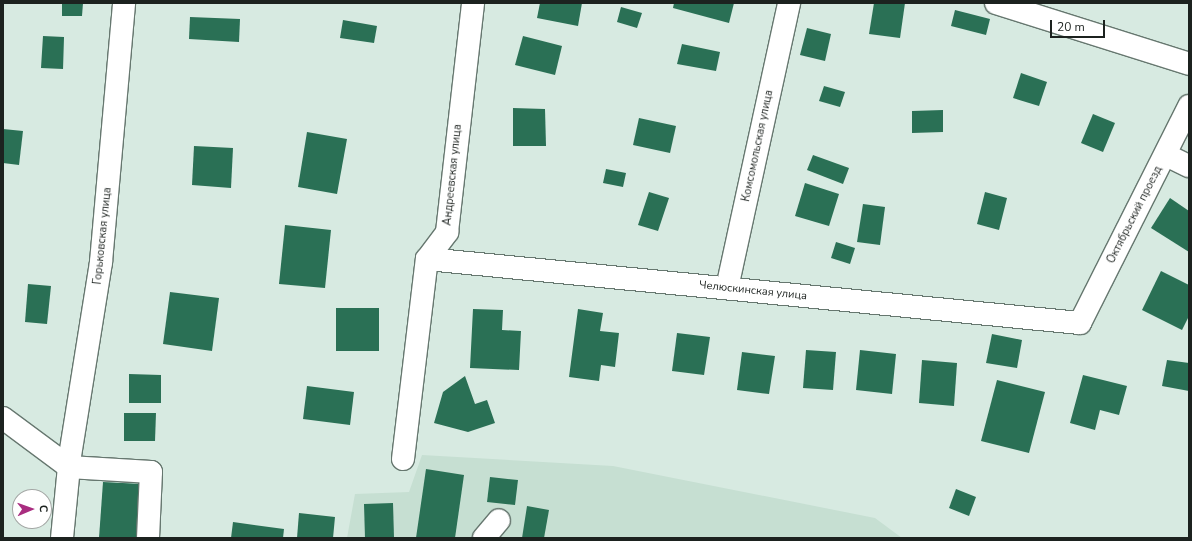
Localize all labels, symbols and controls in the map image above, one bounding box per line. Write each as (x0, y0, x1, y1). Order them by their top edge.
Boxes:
scale bar (1052, 12, 1107, 38)
text: 20 m (1057, 19, 1085, 35)
street label: Комсомольская улица (740, 89, 776, 203)
street label: Андреевская улица (441, 124, 465, 226)
street label: Октябрьский проезд (1105, 164, 1165, 266)
street label: Горьковская улица (91, 187, 115, 285)
street label: Челюскинская улица (698, 279, 808, 303)
north arrow (12, 489, 52, 529)
text: С (36, 505, 51, 513)

